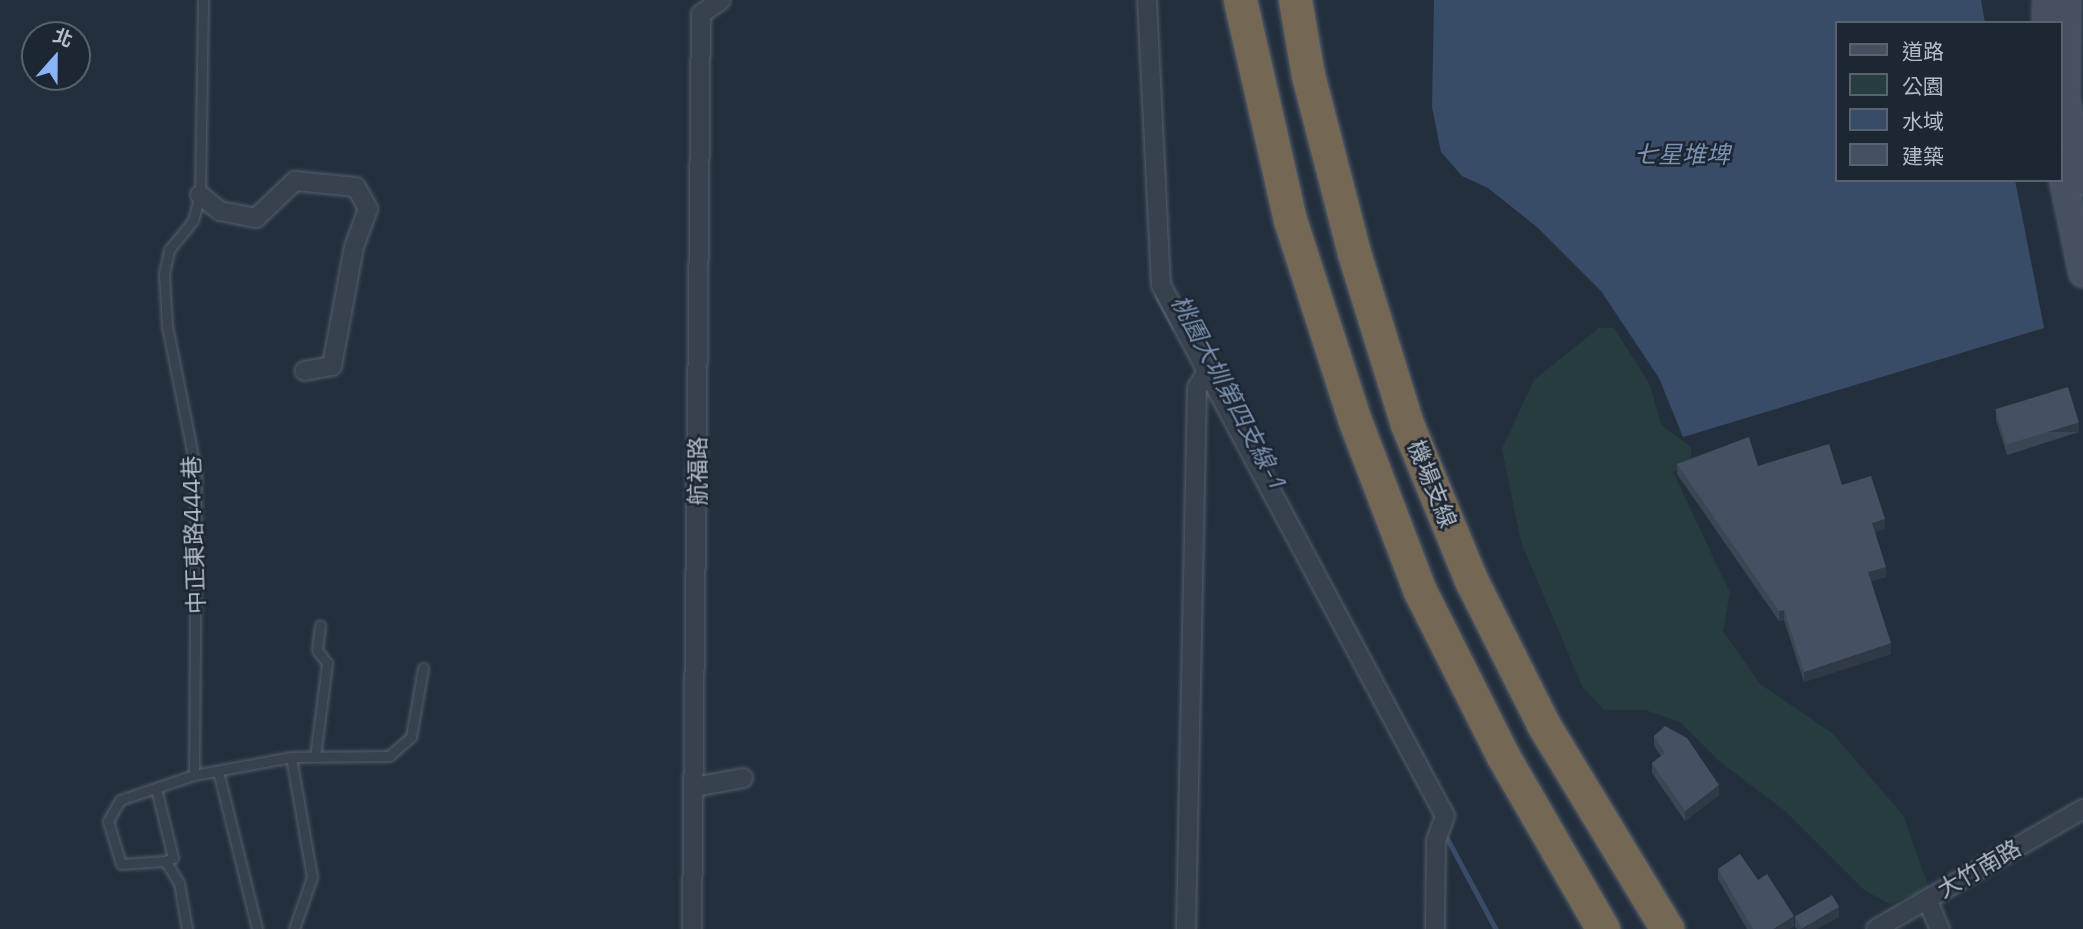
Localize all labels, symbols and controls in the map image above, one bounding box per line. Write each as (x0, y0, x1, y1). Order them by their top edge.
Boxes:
north arrow (21, 21, 91, 91)
legend (1834, 21, 2062, 182)
text: 北 (50, 23, 76, 53)
text: 道路 (1902, 38, 1944, 65)
text: 公園 (1902, 73, 1944, 100)
text: 水域 (1902, 108, 1944, 135)
water label: 七星堆埤 (1634, 141, 1730, 169)
text: 建築 (1902, 143, 1944, 170)
water label: 桃園大圳第四支線-1 (1165, 290, 1291, 492)
street label: 機場支線 (1402, 436, 1462, 532)
street label: 航福路 (684, 437, 712, 505)
street label: 中正東路444巷 (177, 456, 211, 614)
street label: 大竹南路 (1932, 834, 2026, 904)

